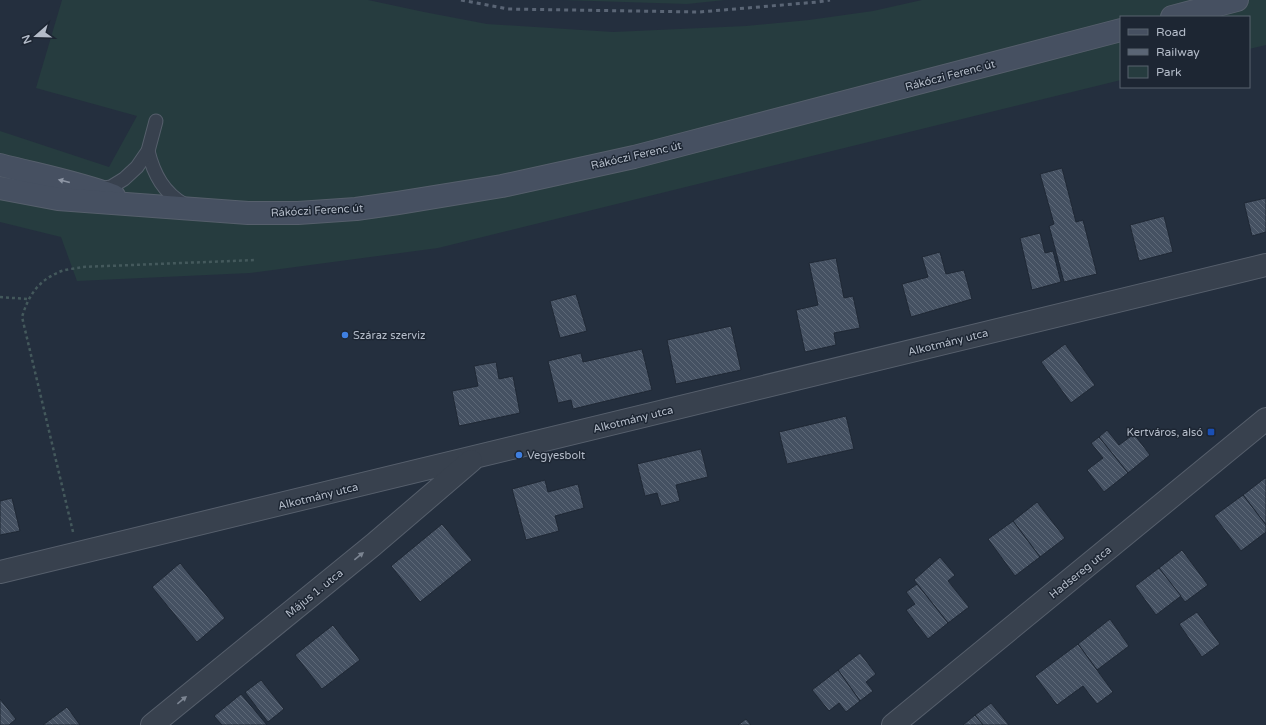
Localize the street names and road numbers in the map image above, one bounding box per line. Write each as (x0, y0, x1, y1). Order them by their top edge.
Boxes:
street label: Rákóczi Ferenc út (904, 57, 997, 94)
street label: Rákóczi Ferenc út (590, 139, 683, 172)
street label: Rákóczi Ferenc út (270, 202, 364, 219)
street label: Alkotmány utca (907, 326, 990, 359)
street label: Alkotmány utca (592, 403, 675, 436)
street label: Alkotmány utca (277, 480, 360, 513)
street label: Hadsereg utca (1047, 543, 1114, 601)
street label: Május 1. utca (283, 566, 346, 620)

